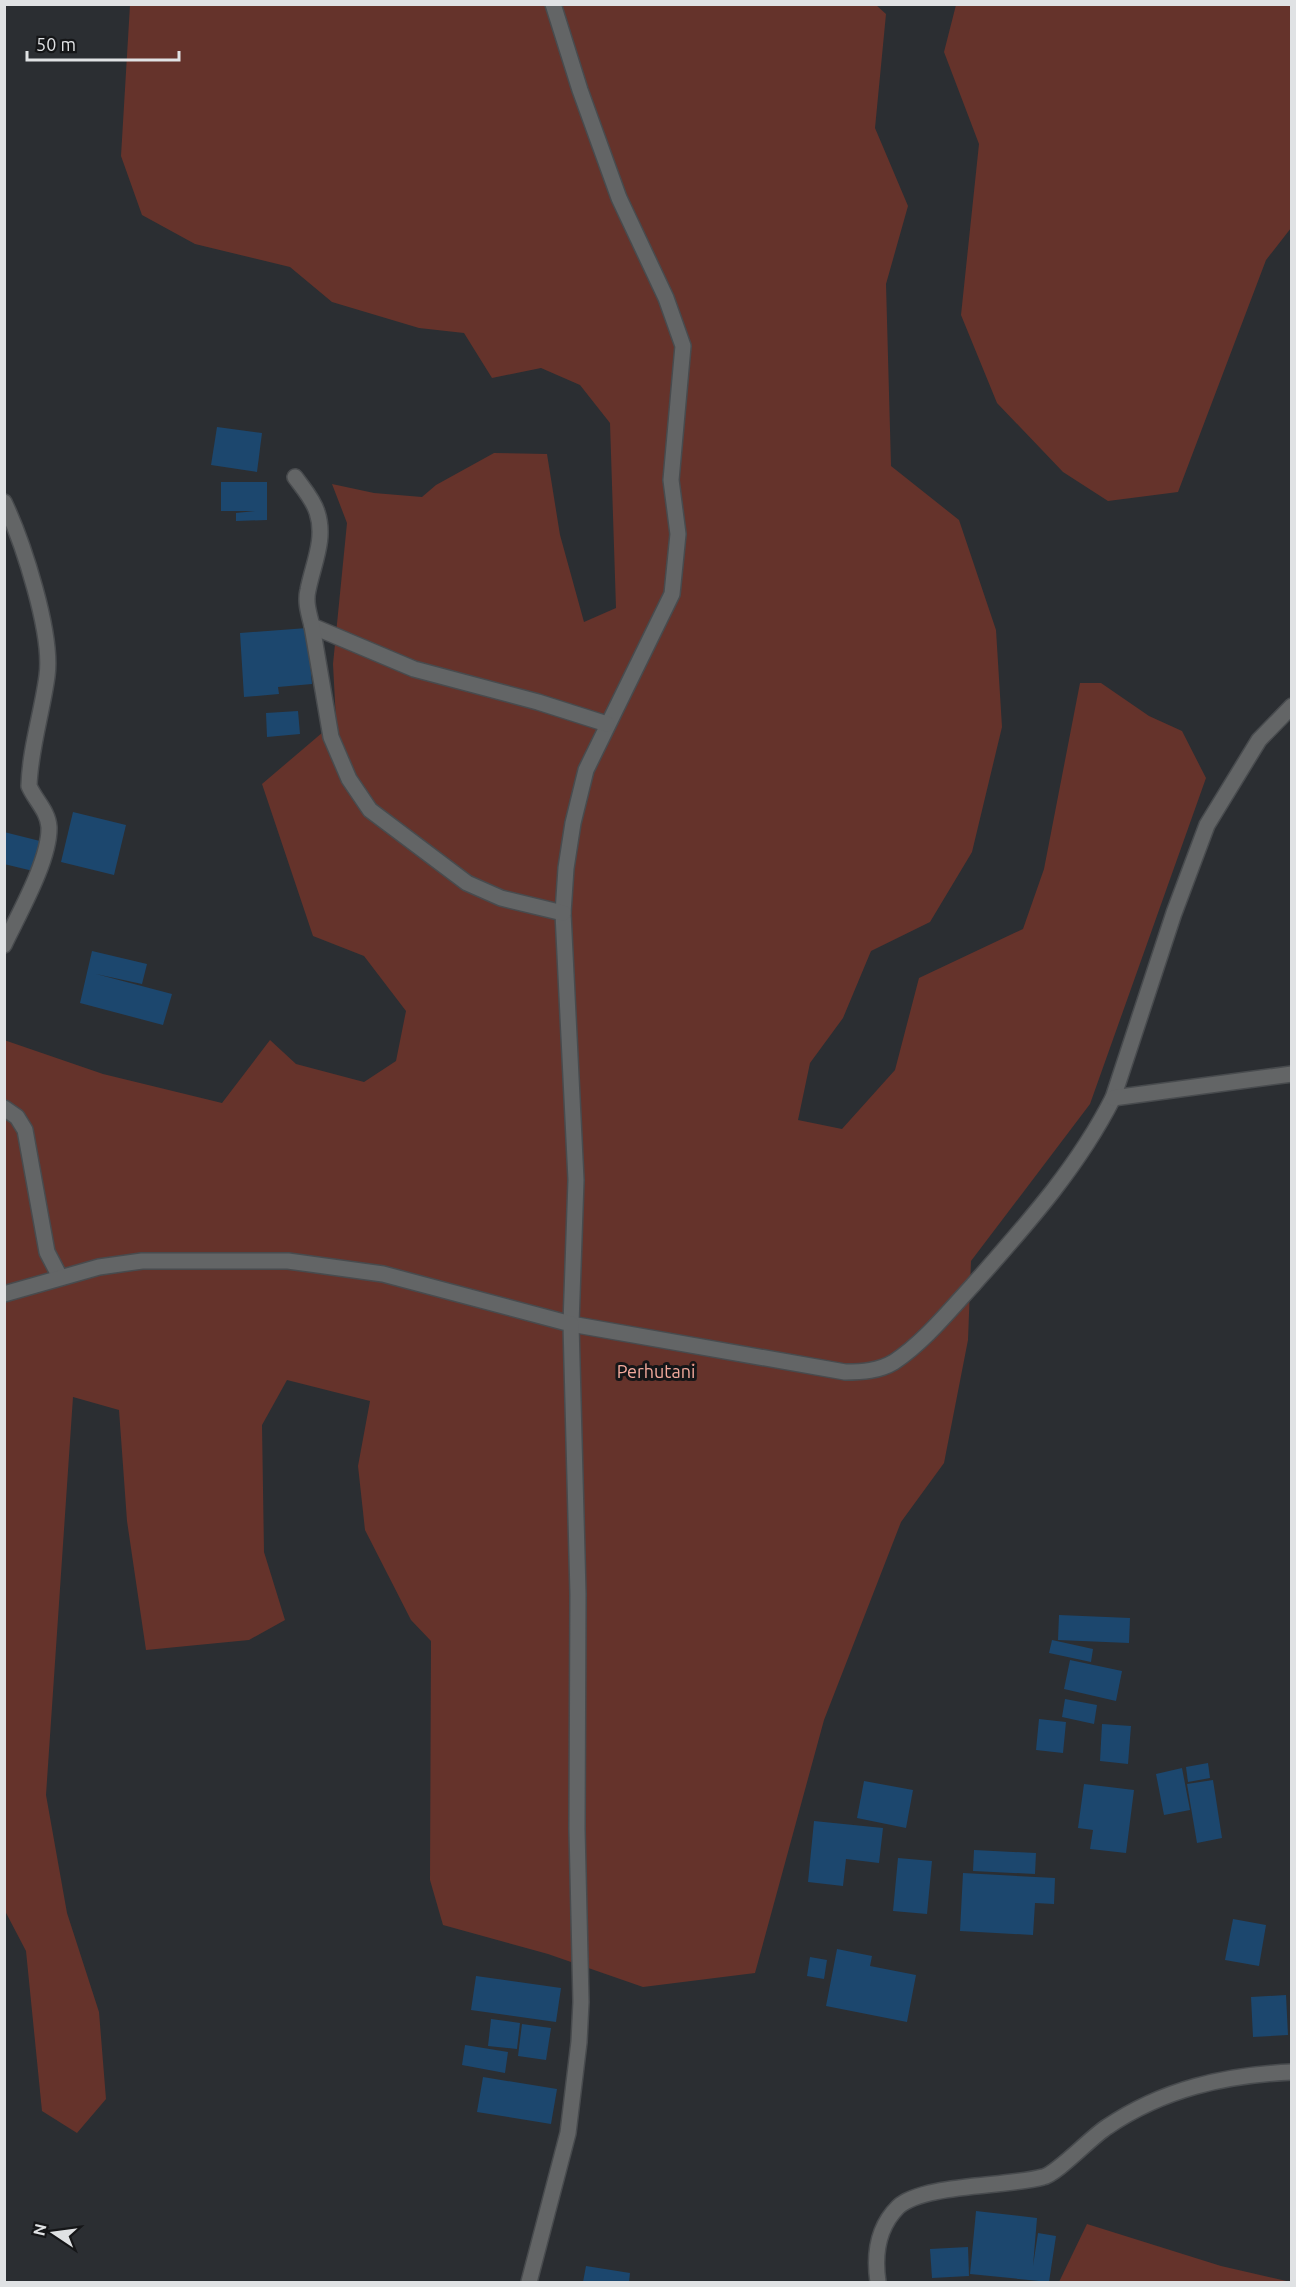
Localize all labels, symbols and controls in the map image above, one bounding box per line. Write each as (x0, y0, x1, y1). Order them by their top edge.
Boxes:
scale bar (27, 24, 178, 62)
text: 50 m (36, 34, 76, 54)
park label: Perhutani (617, 1361, 695, 1381)
north arrow (24, 2203, 84, 2263)
text: N (29, 2222, 49, 2237)

